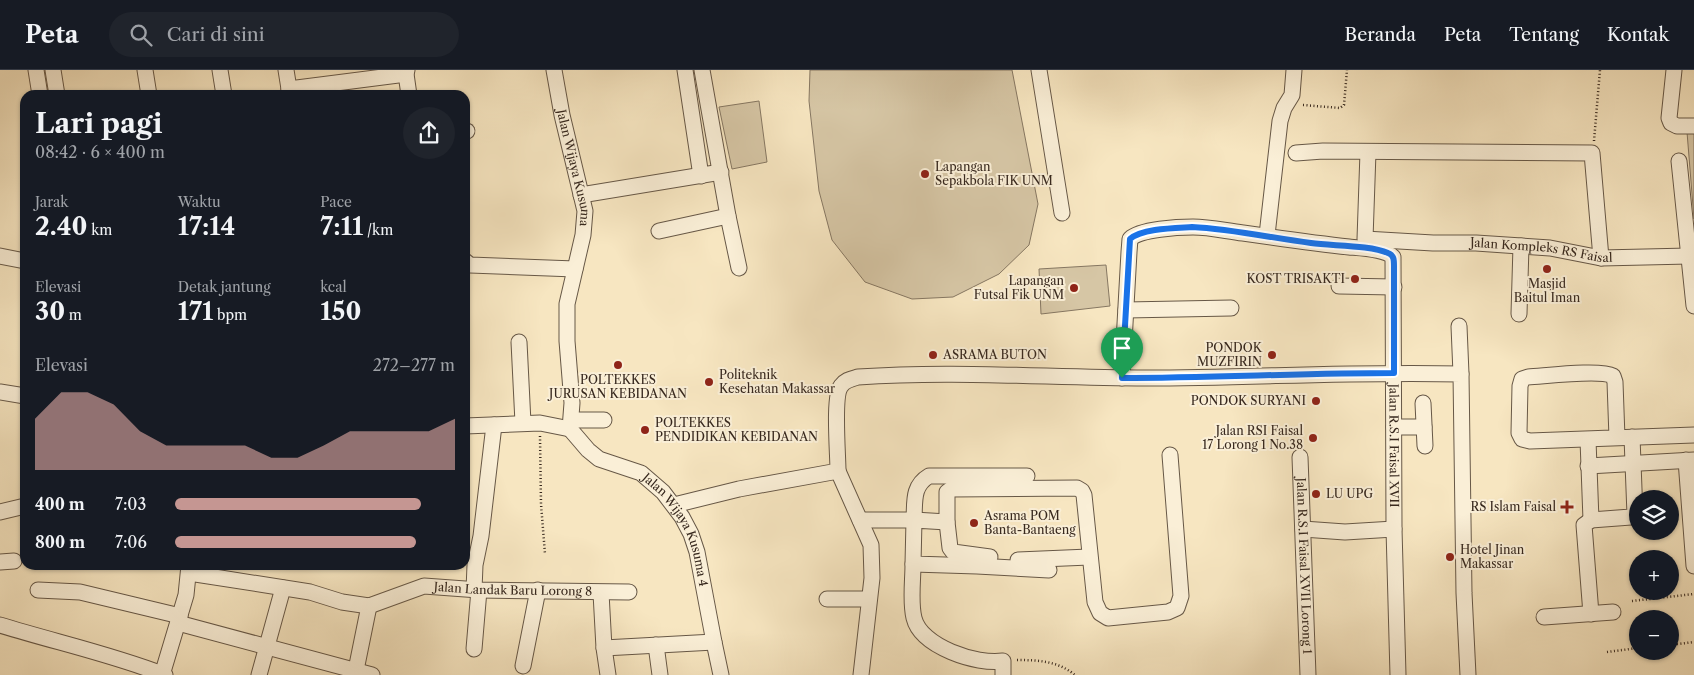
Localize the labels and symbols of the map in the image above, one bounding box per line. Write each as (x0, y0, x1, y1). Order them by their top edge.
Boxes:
street label: Jalan Wijaya Kusuma (554, 106, 593, 228)
place label: Lapangan Sepakbola FIK UNM (935, 159, 1053, 188)
marker: Lapangan Sepakbola FIK UNM (919, 168, 931, 180)
street label: Jalan Kompleks RS Faisal (1468, 235, 1613, 265)
marker: Masjid Baitul Iman (1541, 263, 1553, 275)
place label: KOST TRISAKTI (1247, 271, 1345, 286)
place label: Lapangan Futsal Fik UNM (974, 273, 1064, 302)
marker: KOST TRISAKTI (1349, 273, 1361, 285)
place label: Masjid Baitul Iman (1514, 276, 1581, 305)
marker: Lapangan Futsal Fik UNM (1068, 282, 1080, 294)
pin (1101, 327, 1143, 378)
place label: PONDOK MUZFIRIN (1197, 340, 1263, 369)
place label: ASRAMA BUTON (942, 347, 1047, 362)
marker: ASRAMA BUTON (927, 349, 939, 361)
marker: PONDOK MUZFIRIN (1266, 349, 1278, 361)
marker: POLTEKKES JURUSAN KEBIDANAN (612, 359, 624, 371)
place label: Politeknik Kesehatan Makassar (719, 367, 835, 396)
place label: POLTEKKES JURUSAN KEBIDANAN (547, 372, 687, 401)
marker: Politeknik Kesehatan Makassar (703, 376, 715, 388)
street label: Jalan R.S.I Faisal XVII (1386, 382, 1402, 508)
place label: PONDOK SURYANI (1191, 393, 1306, 408)
marker: PONDOK SURYANI (1310, 395, 1322, 407)
place label: POLTEKKES PENDIDIKAN KEBIDANAN (655, 415, 818, 444)
place label: Jalan RSI Faisal 17 Lorong 1 No.38 (1202, 423, 1303, 452)
marker: POLTEKKES PENDIDIKAN KEBIDANAN (639, 424, 651, 436)
marker: Jalan RSI Faisal 17 Lorong 1 No.38 (1307, 432, 1319, 444)
street label: Jalan Wijaya Kusuma 4 (638, 468, 711, 588)
street label: Jalan R.S.I Faisal XVII Lorong 1 (1294, 475, 1315, 654)
place label: LU UPG (1326, 486, 1373, 501)
marker: LU UPG (1310, 488, 1322, 500)
place label: RS Islam Faisal (1470, 499, 1556, 514)
marker: RS Islam Faisal (1560, 500, 1574, 514)
place label: Asrama POM Banta-Bantaeng (983, 508, 1076, 537)
marker: Asrama POM Banta-Bantaeng (968, 517, 980, 529)
place label: Hotel Jinan Makassar (1460, 542, 1525, 571)
marker: Hotel Jinan Makassar (1444, 551, 1456, 563)
street label: Jalan Landak Baru Lorong 8 (431, 579, 592, 599)

